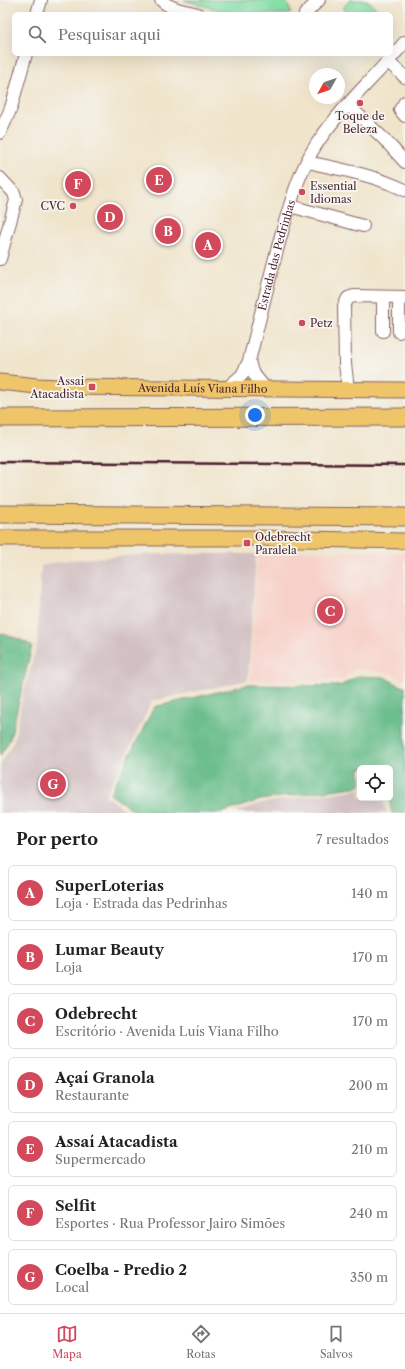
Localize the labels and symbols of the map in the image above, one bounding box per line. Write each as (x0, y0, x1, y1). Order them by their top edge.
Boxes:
north arrow (309, 68, 345, 104)
marker: Toque de Beleza (355, 98, 365, 108)
place label: Toque de Beleza (335, 109, 385, 136)
pin: E (146, 165, 172, 195)
pin: F (65, 169, 91, 199)
place label: Essential Idiomas (310, 179, 357, 206)
marker: Essential Idiomas (297, 187, 307, 197)
street label: Estrada das Pedrinhas (255, 198, 298, 312)
place label: CVC (40, 199, 65, 213)
marker: CVC (68, 201, 78, 211)
pin: D (97, 202, 123, 232)
pin: B (155, 216, 181, 246)
pin: A (195, 230, 221, 260)
place label: Petz (310, 316, 333, 330)
marker: Petz (297, 318, 307, 328)
place label: Assai Atacadista (29, 374, 85, 401)
street label: Avenida Luís Viana Filho (137, 381, 268, 396)
marker: Assai Atacadista (87, 382, 97, 392)
your location (245, 405, 265, 425)
place label: Odebrecht Paralela (255, 530, 311, 557)
marker: Odebrecht Paralela (242, 538, 252, 548)
pin: C (317, 596, 343, 626)
pin: G (40, 769, 66, 799)

